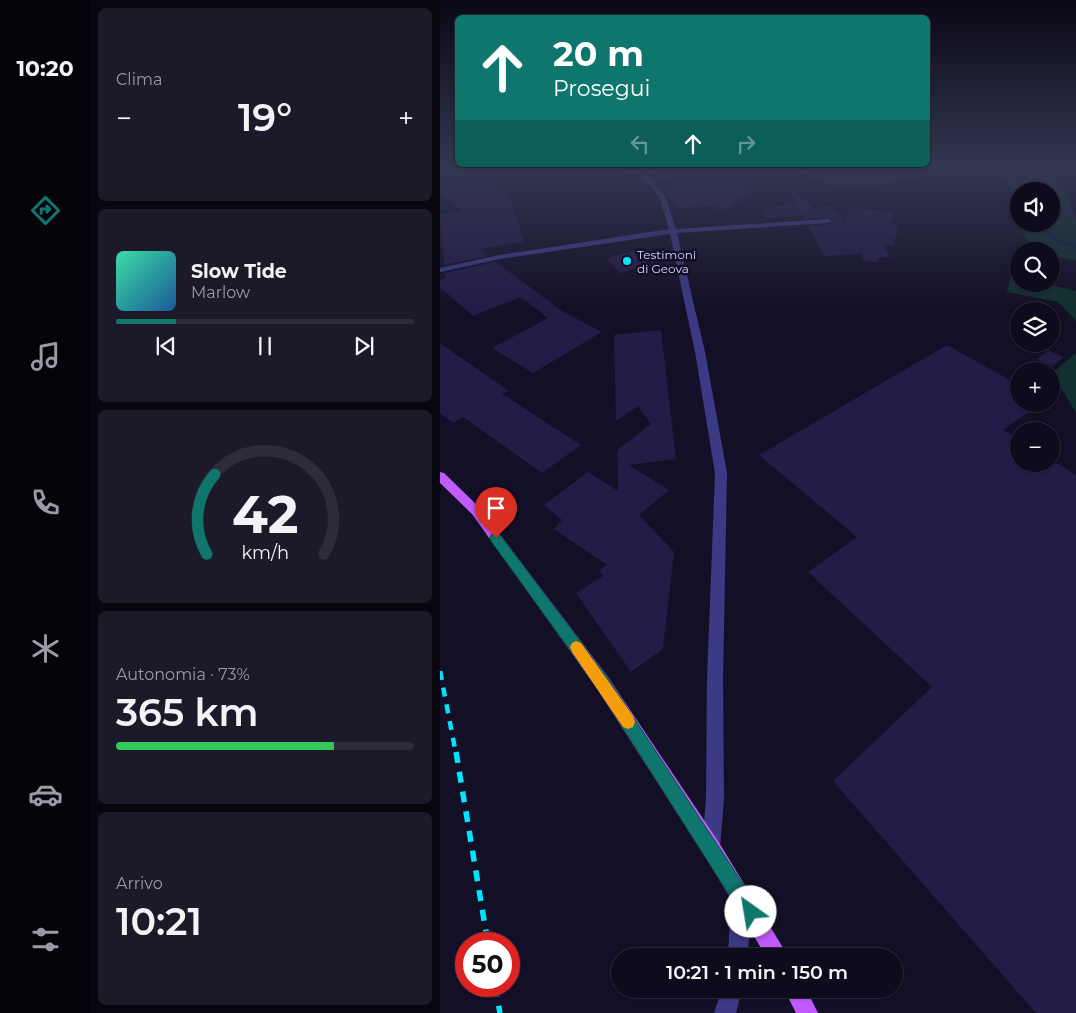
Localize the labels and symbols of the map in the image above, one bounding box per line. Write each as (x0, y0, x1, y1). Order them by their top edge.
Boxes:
place label: Testimoni di Geova (637, 247, 696, 276)
marker: Testimoni di Geova (621, 255, 633, 267)
pin (475, 487, 517, 538)
position arrow (724, 885, 776, 937)
speed limit sign: 50 (455, 932, 520, 997)

